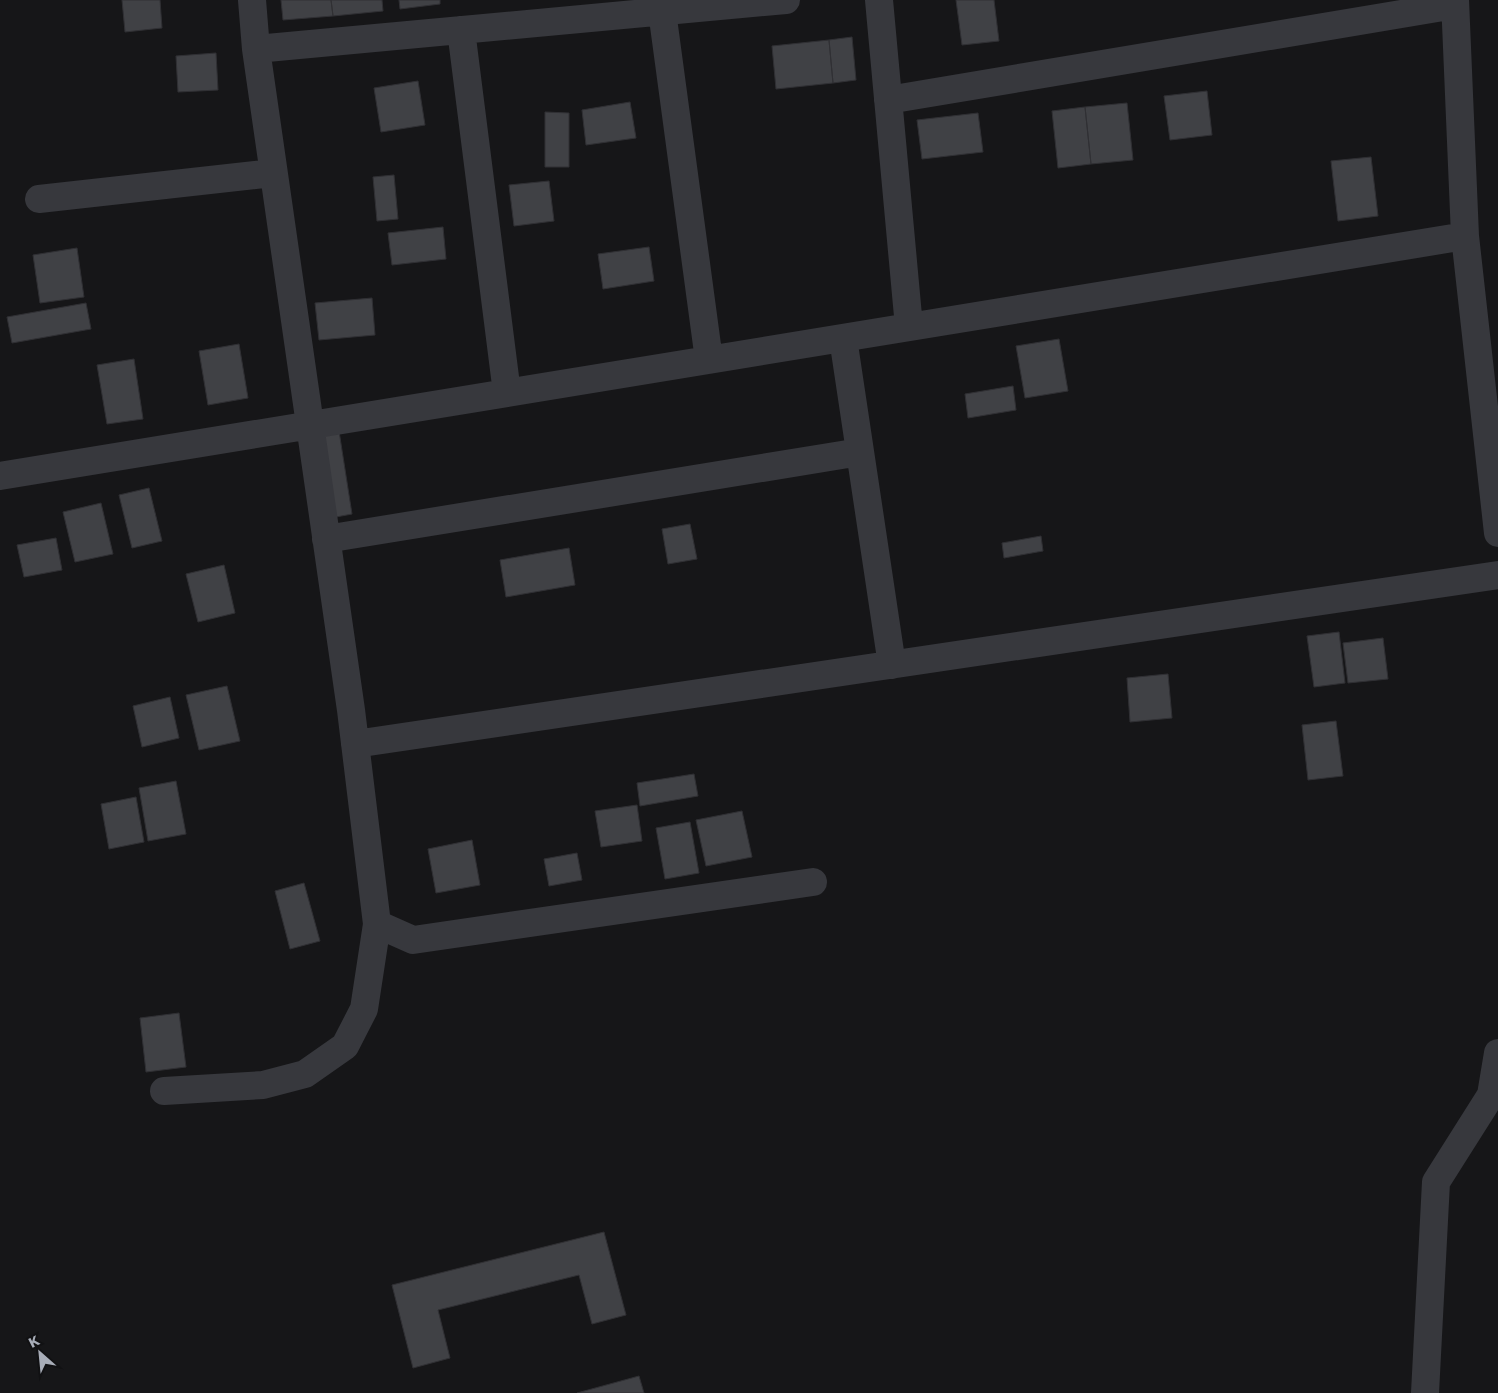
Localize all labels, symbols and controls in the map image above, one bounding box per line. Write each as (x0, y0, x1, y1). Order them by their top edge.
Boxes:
north arrow (15, 1328, 65, 1378)
text: K (25, 1331, 42, 1351)

